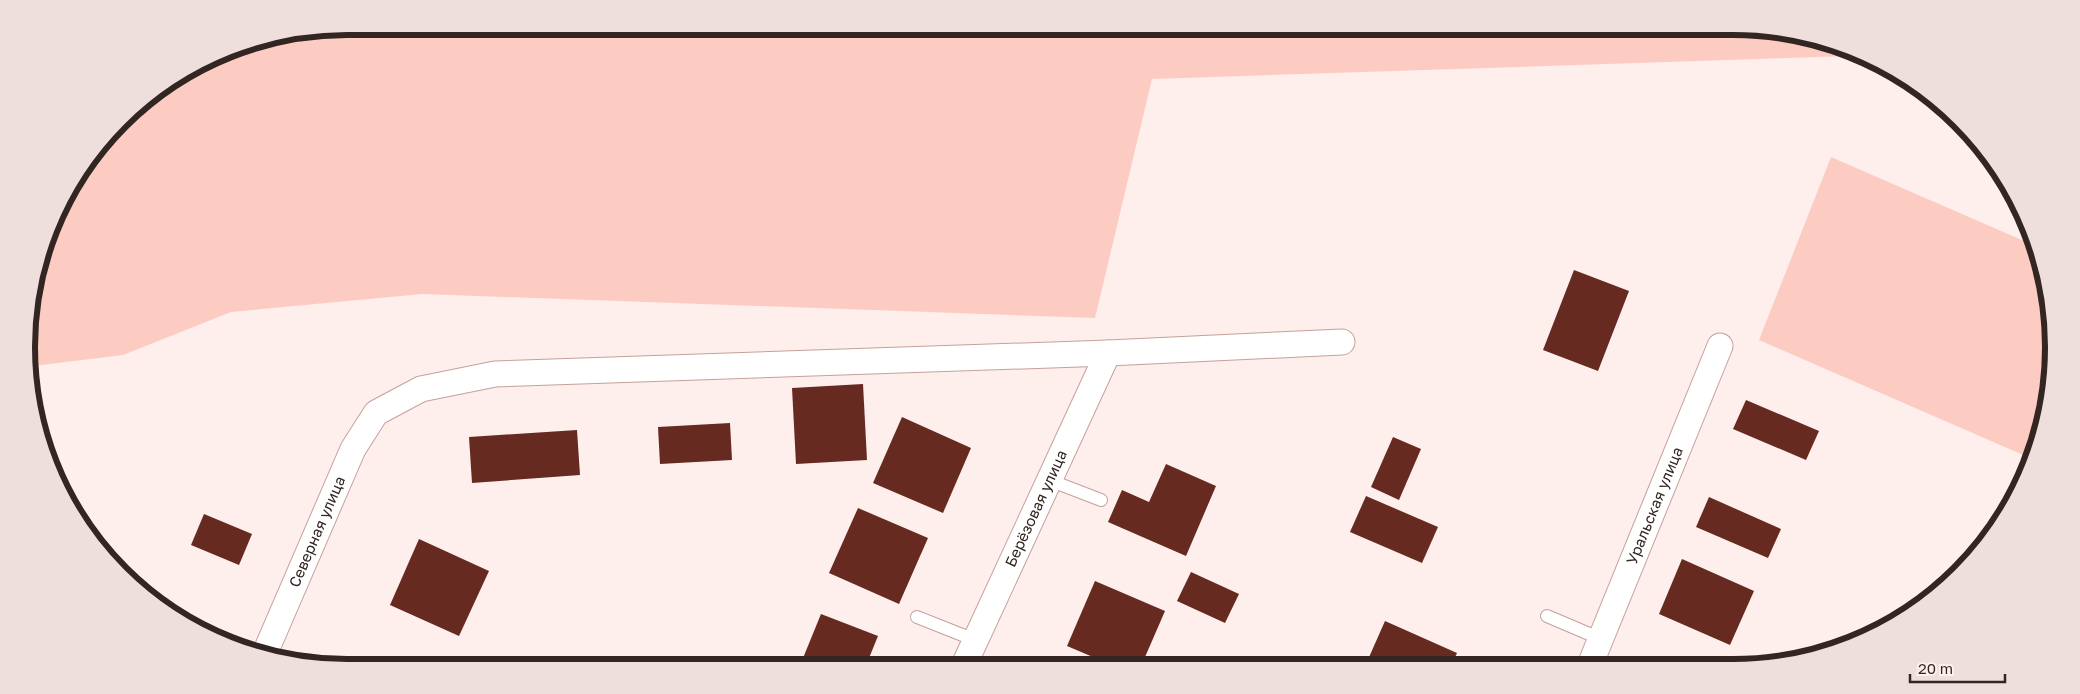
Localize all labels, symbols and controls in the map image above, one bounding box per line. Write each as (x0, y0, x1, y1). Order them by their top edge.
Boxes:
street label: Уральская улица (1622, 444, 1686, 567)
street label: Берёзовая улица (1001, 447, 1070, 570)
street label: Северная улица (284, 473, 348, 590)
scale bar (1910, 652, 2005, 684)
text: 20 m (1918, 659, 1953, 677)

